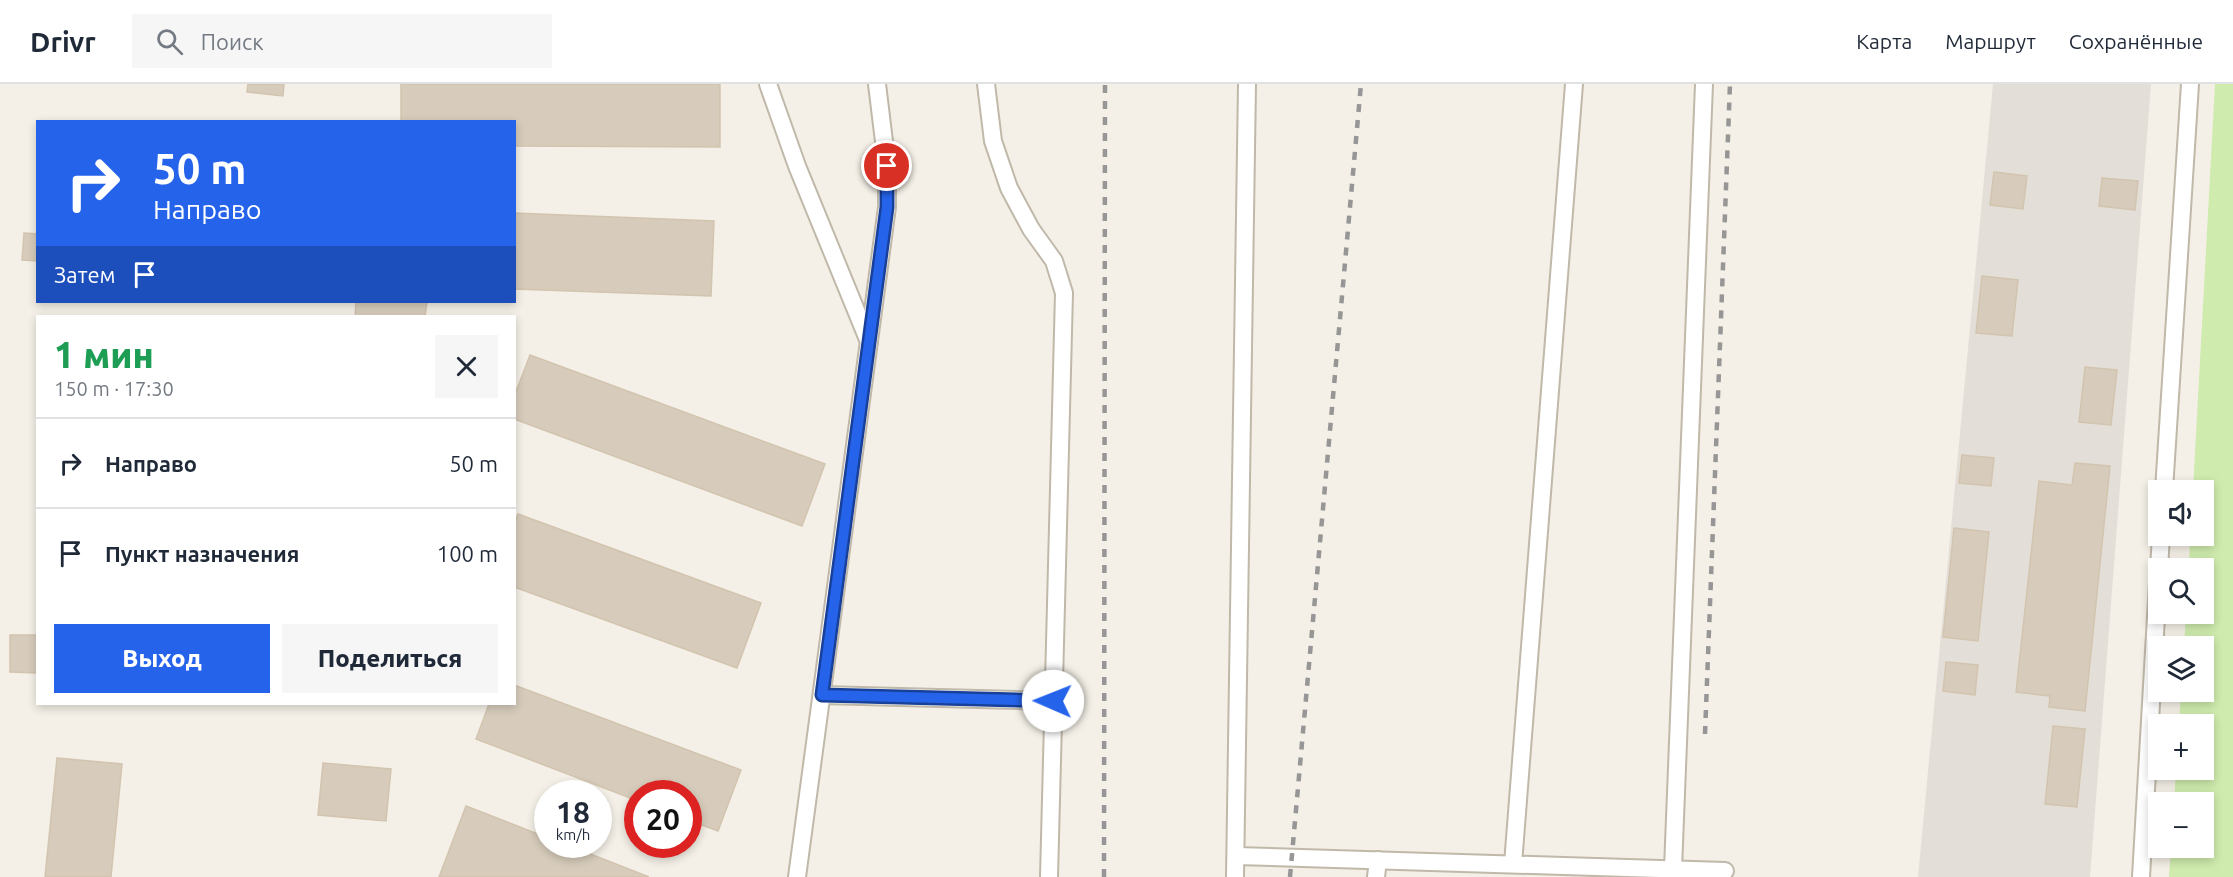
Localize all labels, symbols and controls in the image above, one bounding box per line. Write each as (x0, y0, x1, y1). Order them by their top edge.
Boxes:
search box (132, 14, 552, 68)
icon: search (153, 25, 186, 58)
text: Drivr (30, 26, 96, 57)
text: Поиск (201, 29, 263, 54)
text: Карта (1856, 29, 1912, 53)
text: Маршрут (1945, 29, 2036, 53)
text: Сохранённые (2069, 29, 2203, 53)
pin (861, 140, 912, 191)
icon: right (54, 144, 132, 222)
text: 50 m (153, 145, 247, 192)
icon: arrive (870, 149, 903, 182)
text: Направо (153, 194, 262, 224)
icon: arrive (128, 258, 161, 291)
text: Затем (54, 262, 116, 287)
text: 1 мин (54, 334, 154, 375)
button: close (435, 335, 498, 398)
text: 150 m · 17:30 (54, 377, 174, 400)
icon: right (54, 447, 87, 480)
text: Направо (105, 451, 197, 476)
text: 50 m (449, 451, 498, 476)
map controls (2148, 480, 2214, 858)
button: sound (2148, 480, 2214, 546)
icon: arrive (54, 537, 87, 570)
text: Пункт назначения (105, 541, 299, 566)
text: 100 m (437, 541, 498, 566)
button: search (2148, 558, 2214, 624)
button: Выход (54, 624, 270, 693)
button: Поделиться (282, 624, 498, 693)
button: layers (2148, 636, 2214, 702)
position arrow (1021, 669, 1085, 733)
button: + (2148, 714, 2214, 780)
speed limit sign: 20 (624, 780, 702, 858)
button: − (2148, 792, 2214, 858)
text: 18 (556, 795, 590, 829)
text: km/h (556, 826, 590, 843)

